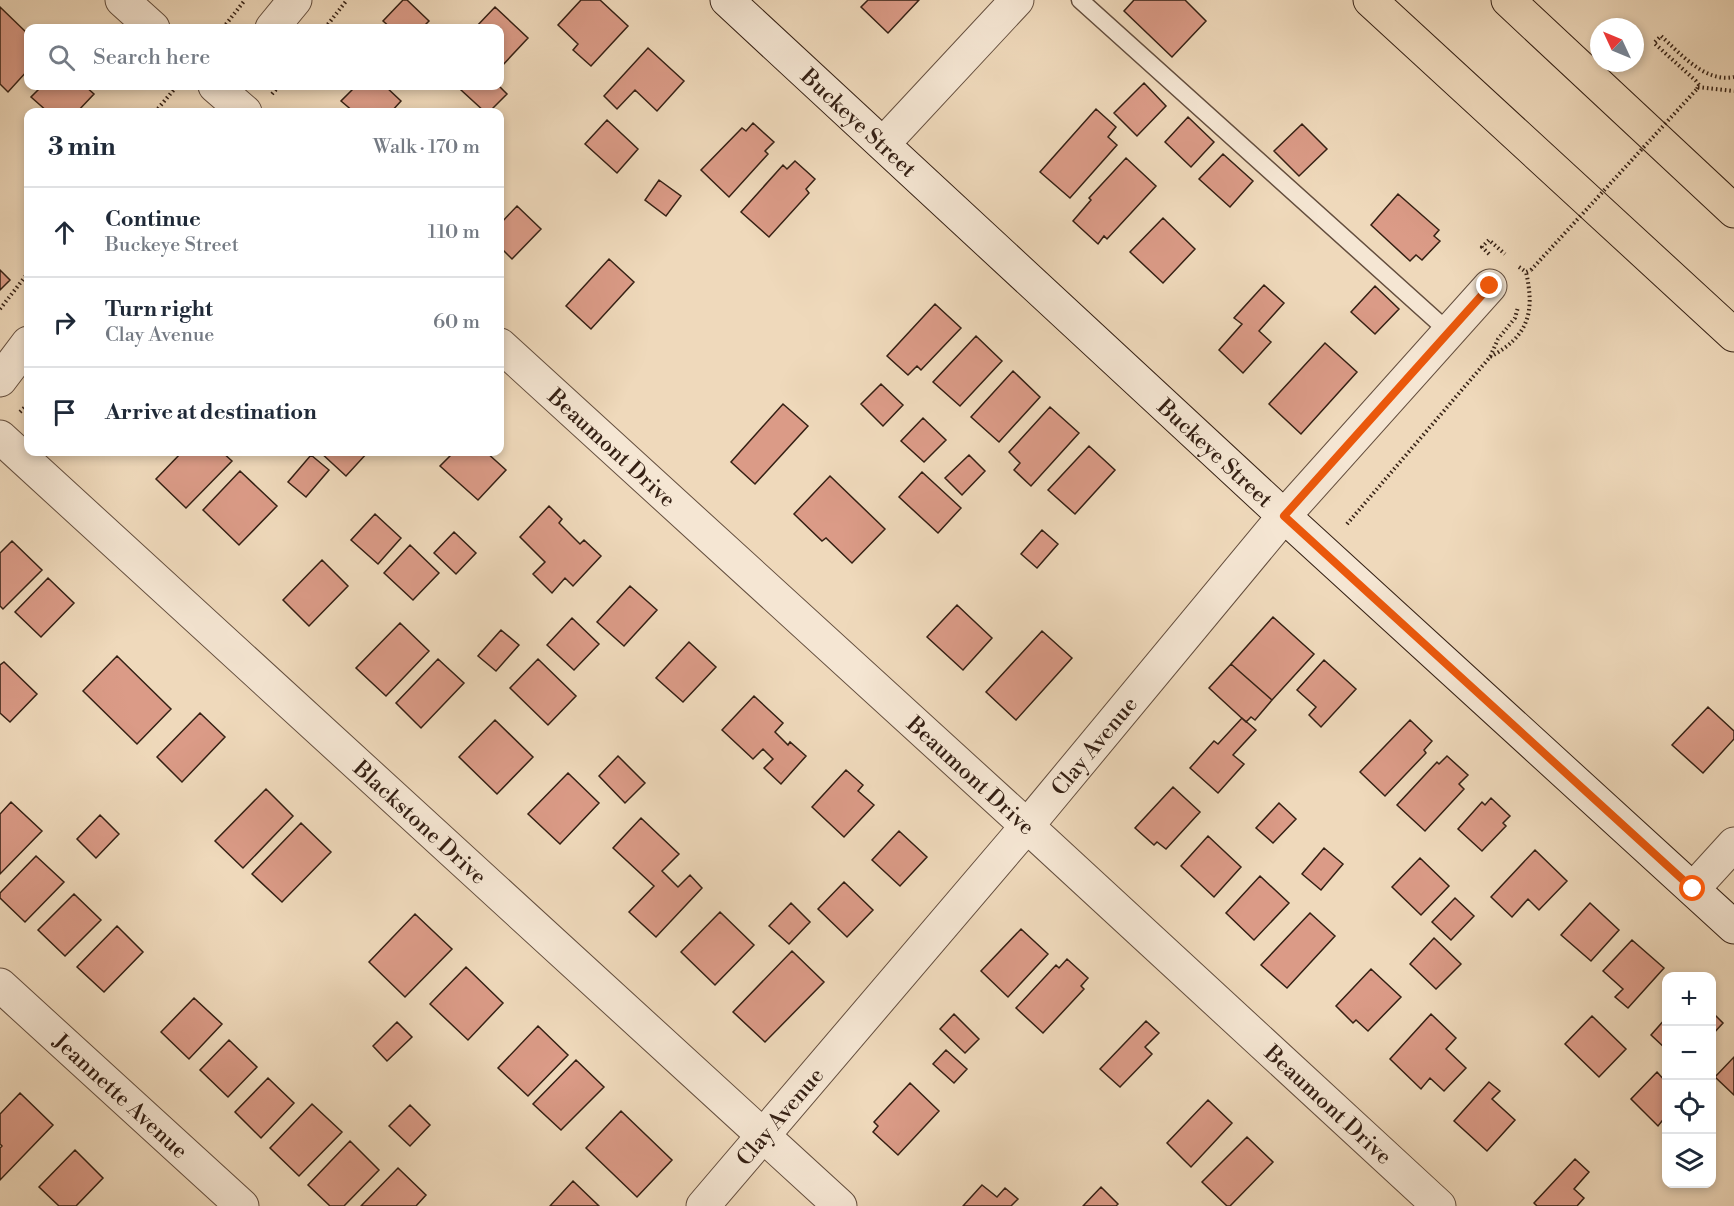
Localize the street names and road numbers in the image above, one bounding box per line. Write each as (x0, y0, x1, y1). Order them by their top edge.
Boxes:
street label: Buckeye Street (794, 63, 921, 184)
street label: Beaumont Drive (541, 383, 681, 514)
street label: Buckeye Street (1151, 393, 1278, 514)
street label: Clay Avenue (1046, 691, 1144, 801)
street label: Beaumont Drive (900, 710, 1040, 841)
street label: Blackstone Drive (346, 755, 492, 891)
street label: Jeannette Avenue (46, 1028, 193, 1165)
street label: Beaumont Drive (1258, 1039, 1397, 1171)
street label: Clay Avenue (731, 1063, 830, 1172)

